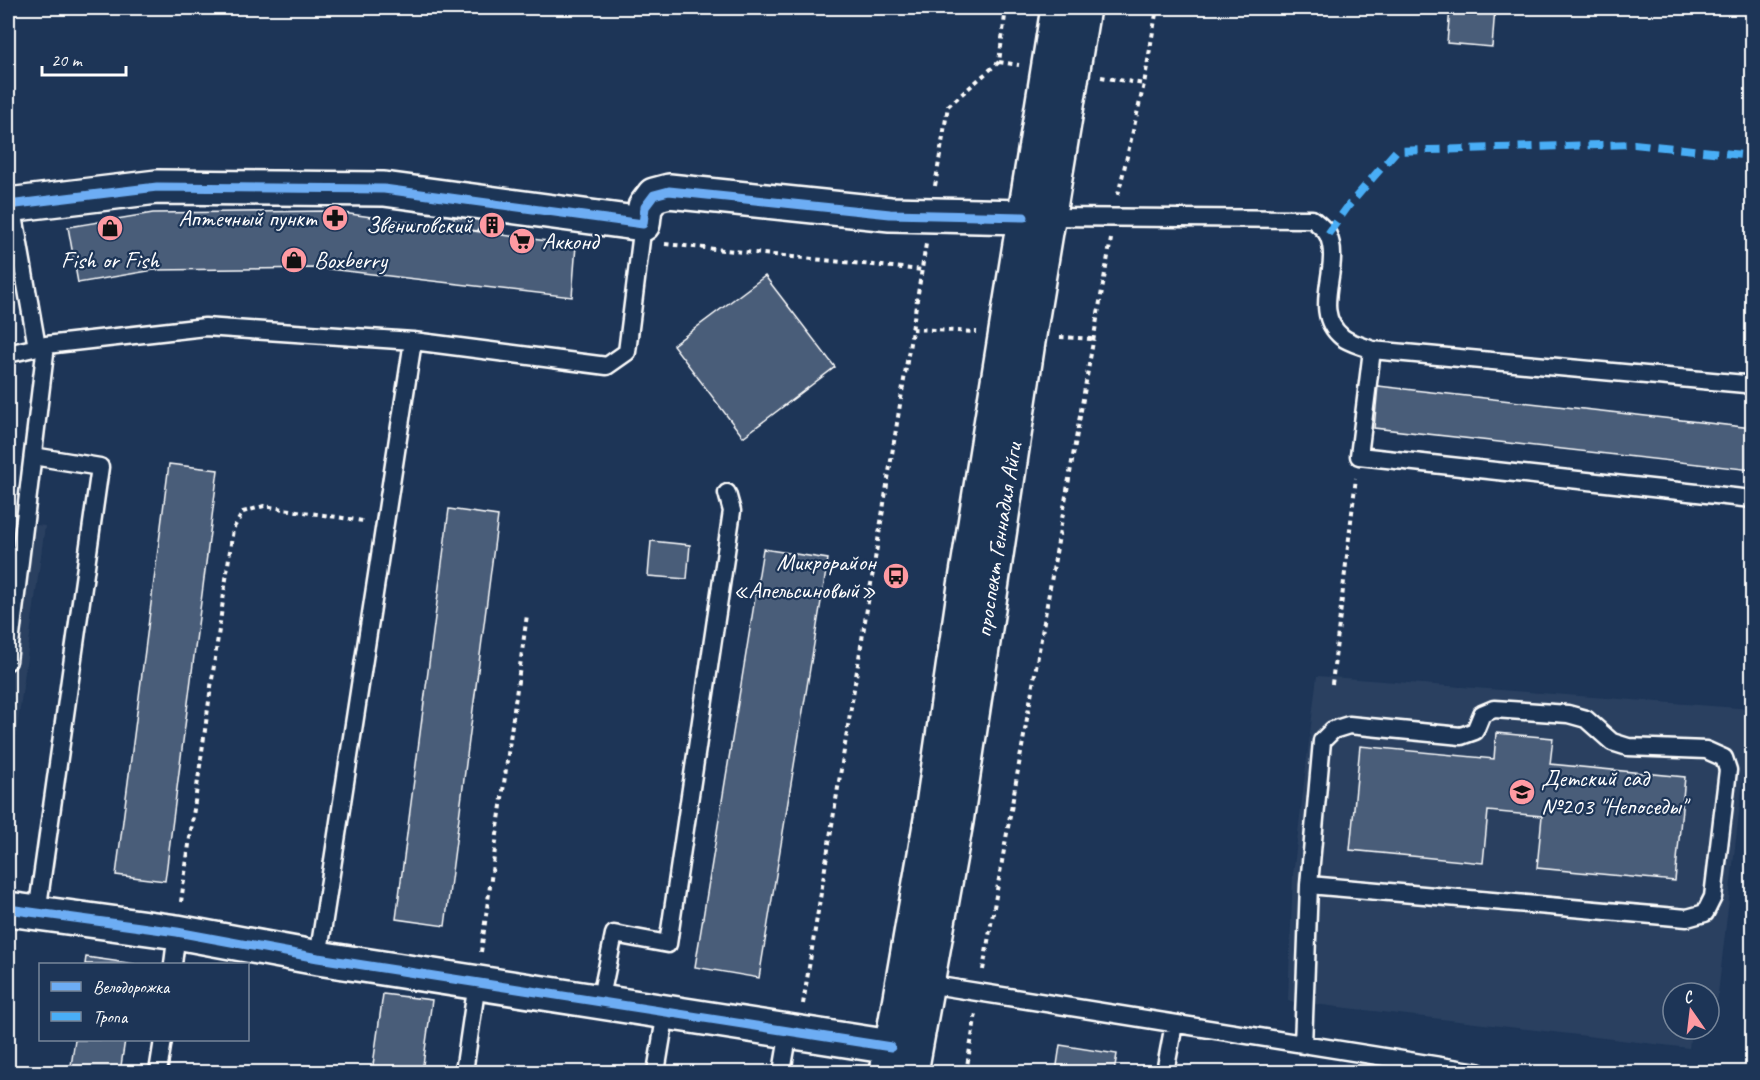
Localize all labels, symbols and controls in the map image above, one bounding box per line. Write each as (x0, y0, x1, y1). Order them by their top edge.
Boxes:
scale bar (42, 39, 126, 77)
text: 20 m (51, 49, 84, 71)
place label: Аптечный пункт (179, 203, 318, 233)
pharmacy icon: Аптечный пункт (320, 203, 350, 233)
place label: Звениговский (366, 210, 474, 240)
building icon: Звениговский (477, 210, 507, 240)
shop icon: Fish or Fish (95, 213, 125, 243)
supermarket icon: Акконд (507, 226, 537, 256)
place label: Акконд (542, 226, 601, 256)
place label: Fish or Fish (61, 245, 160, 275)
shop icon: Boxberry (279, 245, 309, 275)
place label: Boxberry (314, 245, 389, 275)
street label: проспект Геннадия Айги (968, 439, 1029, 639)
place label: Микрорайон «Апельсиновый» (733, 547, 878, 605)
bus stop icon: Микрорайон «Апельсиновый» (881, 561, 911, 591)
place label: Детский сад №203 "Непоседы" (1541, 763, 1692, 821)
school or university icon: Детский сад №203 "Непоседы" (1507, 777, 1537, 807)
legend (39, 963, 249, 1041)
text: Велодорожка (93, 976, 171, 998)
north arrow (1661, 981, 1721, 1041)
text: С (1681, 986, 1696, 1008)
text: Тропа (93, 1006, 129, 1028)

